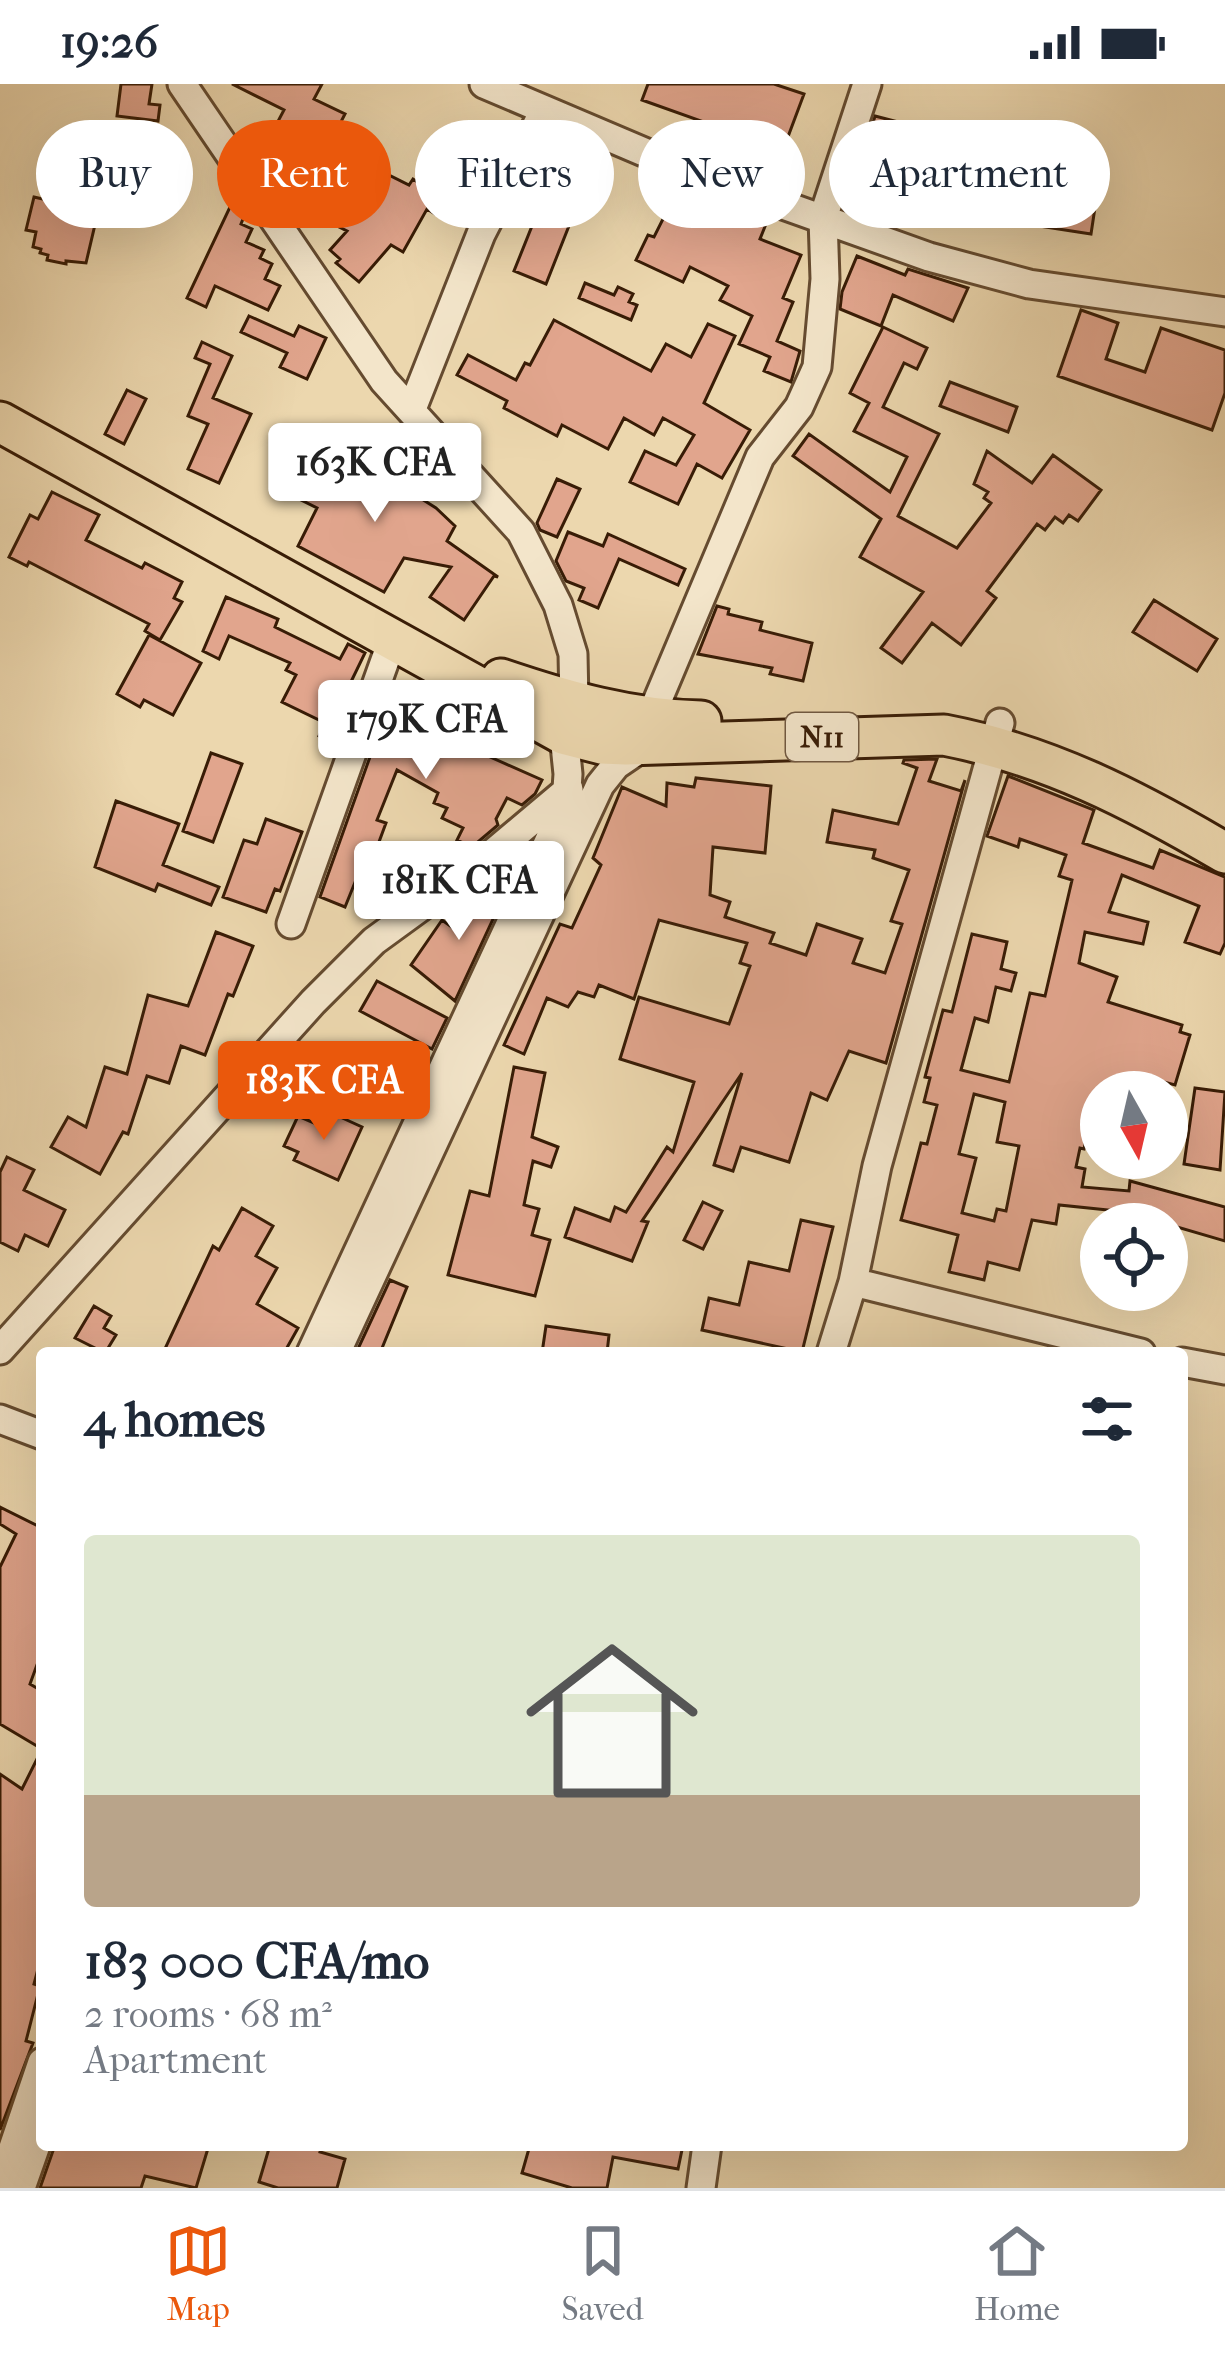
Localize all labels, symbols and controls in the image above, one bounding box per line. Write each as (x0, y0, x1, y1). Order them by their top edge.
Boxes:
text: 19:26 (60, 16, 158, 69)
chip: Buy (36, 120, 193, 228)
chip: Rent (217, 120, 391, 228)
chip: Filters (415, 120, 614, 228)
chip: New (638, 120, 805, 228)
chip: Apartment (829, 120, 1110, 228)
pin: 163K CFA (251, 423, 499, 525)
text: 163K CFA (295, 439, 455, 485)
pin: 179K CFA (302, 680, 550, 782)
text: 179K CFA (345, 696, 507, 742)
road number: N11 (786, 713, 858, 761)
pin: 181K CFA (335, 841, 583, 943)
text: 181K CFA (381, 857, 537, 903)
pin: 183K CFA (200, 1041, 448, 1143)
text: 183K CFA (245, 1057, 403, 1103)
north arrow (1080, 1071, 1188, 1179)
map controls (1080, 1071, 1188, 1311)
button: locate (1080, 1203, 1188, 1311)
icon: filters (1074, 1386, 1140, 1452)
text: 4 homes (84, 1389, 265, 1449)
icon: home (504, 1613, 720, 1829)
text: 183 000 CFA/mo (84, 1931, 429, 1991)
text: 2 rooms · 68 m² (84, 1991, 332, 2037)
text: Apartment (84, 2037, 267, 2083)
tab: Map (165, 2218, 231, 2329)
tab: Saved (562, 2218, 643, 2329)
tab: Home (974, 2218, 1060, 2329)

